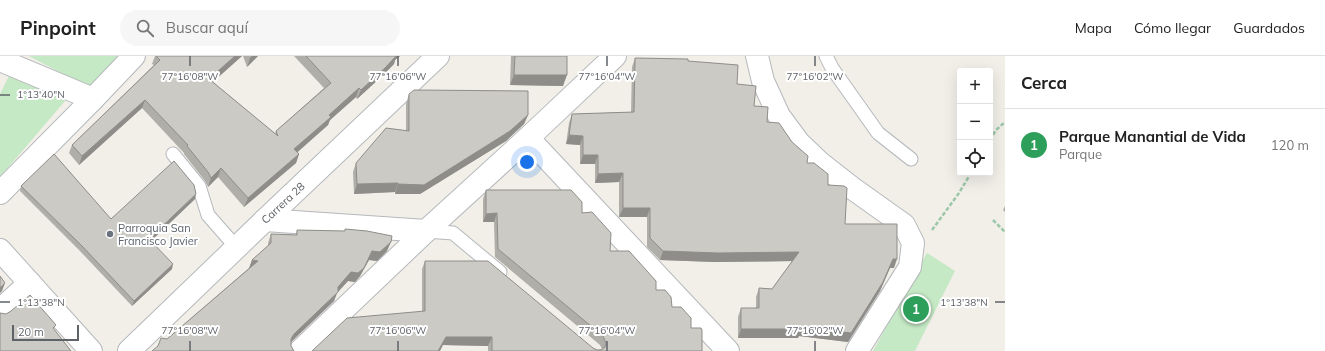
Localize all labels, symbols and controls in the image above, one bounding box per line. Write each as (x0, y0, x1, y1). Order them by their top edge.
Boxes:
search box (120, 10, 400, 46)
text: Pinpoint (20, 16, 96, 40)
icon: search (134, 17, 156, 39)
text: Buscar aquí (166, 18, 248, 37)
text: Mapa (1075, 19, 1112, 37)
text: Cómo llegar (1134, 19, 1211, 37)
text: Guardados (1233, 19, 1305, 37)
map controls (957, 68, 993, 176)
button: + (957, 68, 993, 104)
text: 77°16'08"W (162, 70, 218, 83)
text: 77°16'06"W (370, 70, 426, 83)
text: 77°16'04"W (579, 70, 635, 83)
text: 77°16'02"W (787, 70, 843, 83)
text: Cerca (1021, 72, 1067, 93)
text: 1°13'40"N (17, 88, 65, 101)
button: − (957, 104, 993, 140)
text: Parque Manantial de Vida (1059, 127, 1246, 146)
text: 1 (1030, 137, 1038, 153)
text: 120 m (1271, 137, 1309, 153)
button: locate (957, 140, 993, 176)
text: Parque (1059, 146, 1102, 162)
your location (517, 152, 537, 172)
street label: Carrera 28 (258, 179, 308, 227)
place label: Parroquia San Francisco Javier (118, 221, 198, 248)
marker: Parroquia San Francisco Javier (105, 229, 115, 239)
pin: 1 (903, 294, 929, 324)
text: 1°13'38"N (17, 296, 65, 309)
text: 1°13'38"N (940, 296, 988, 309)
scale bar (12, 323, 79, 342)
text: 77°16'08"W (162, 324, 218, 337)
text: 77°16'06"W (370, 324, 426, 337)
text: 77°16'04"W (579, 324, 635, 337)
text: 77°16'02"W (787, 324, 843, 337)
text: 20 m (18, 325, 44, 339)

